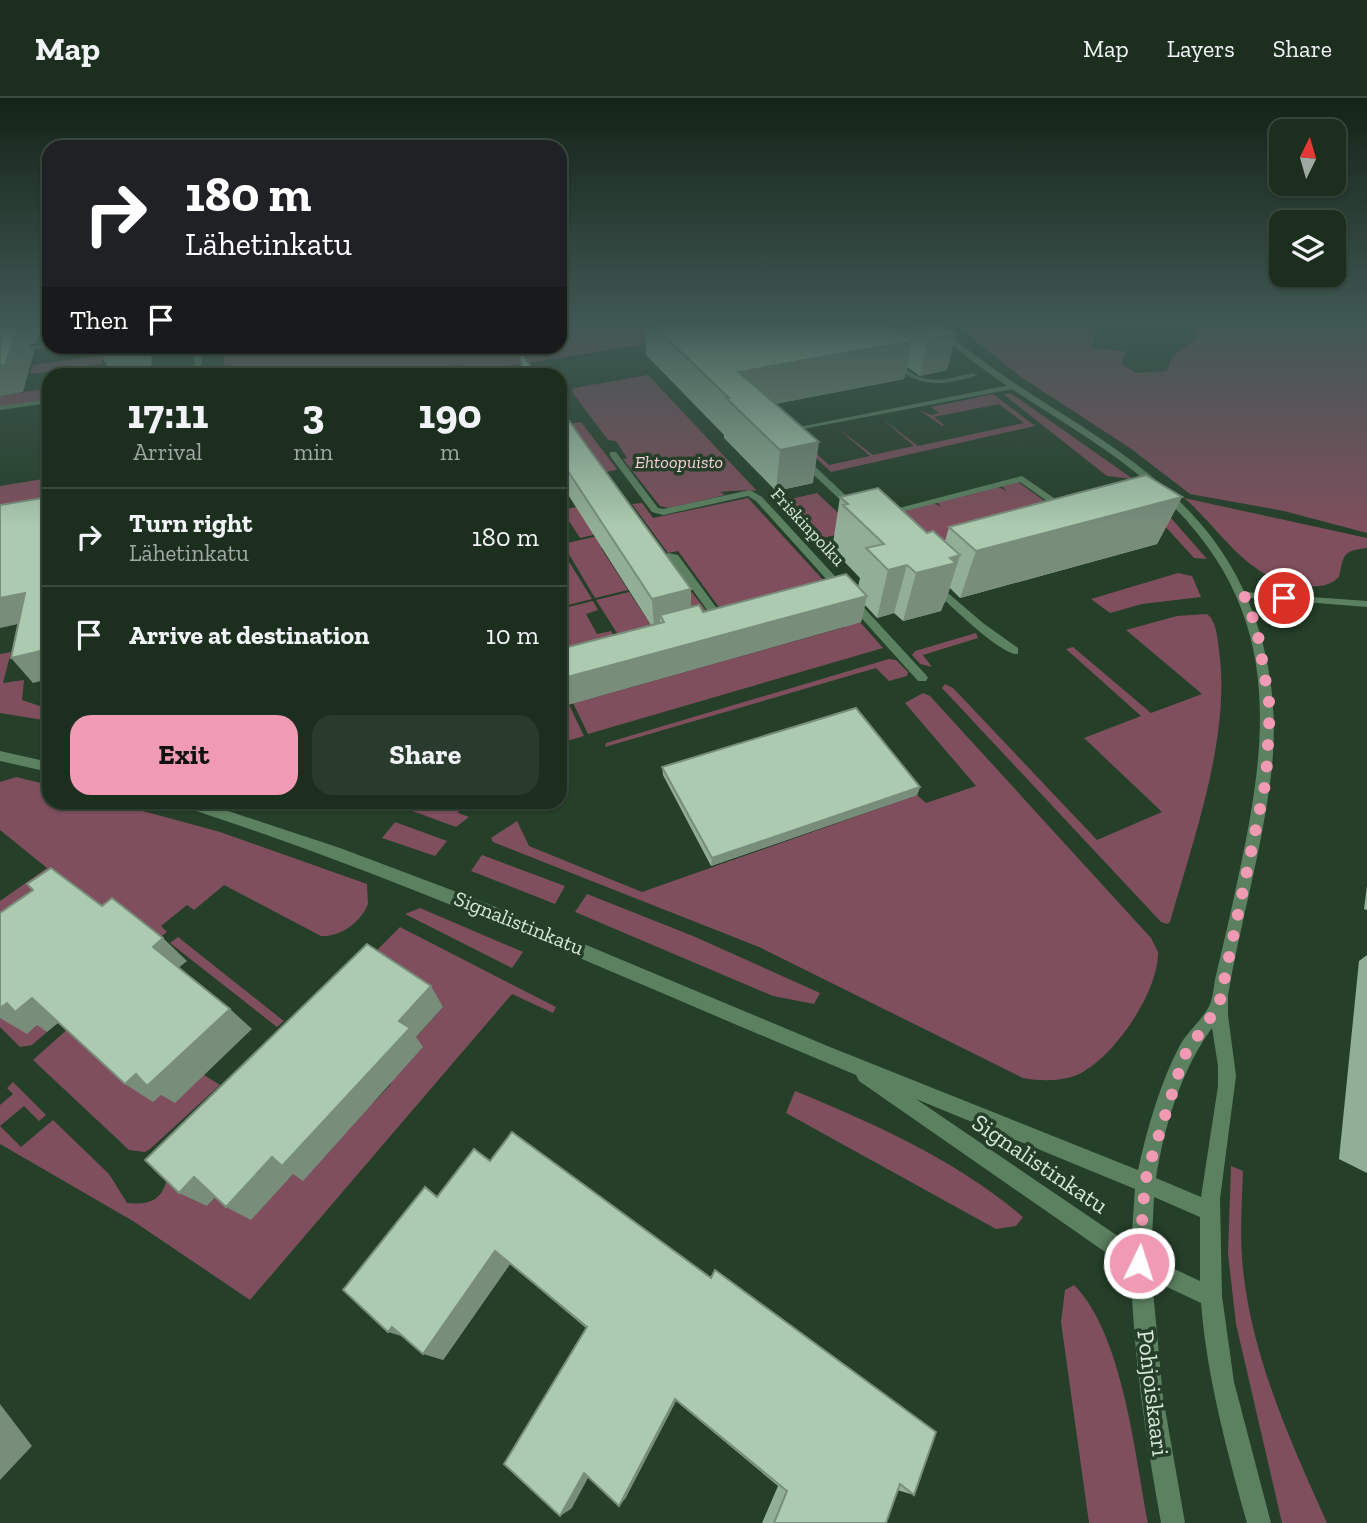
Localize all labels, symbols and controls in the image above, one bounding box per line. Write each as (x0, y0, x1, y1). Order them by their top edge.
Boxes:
text: Map (35, 29, 100, 68)
text: Map (1083, 34, 1129, 63)
text: Layers (1167, 34, 1235, 63)
text: Share (1273, 34, 1332, 63)
north arrow (1269, 119, 1346, 196)
map controls (1269, 119, 1346, 287)
text: 180 m (185, 165, 312, 224)
icon: right (70, 168, 161, 259)
button: layers (1269, 210, 1346, 287)
text: Lähetinkatu (185, 225, 352, 263)
icon: arrive (142, 301, 180, 339)
text: Then (70, 304, 128, 336)
text: 17:11 (127, 388, 208, 439)
text: 3 (302, 388, 324, 439)
text: 190 (418, 388, 482, 439)
text: Arrival (133, 438, 202, 466)
text: min (294, 438, 333, 466)
text: m (440, 438, 460, 466)
park label: Ehtoopuisto (635, 451, 723, 473)
street label: Friskinpolku (766, 483, 850, 571)
text: Turn right (129, 507, 252, 539)
icon: right (70, 518, 108, 556)
text: 180 m (472, 521, 539, 553)
text: Lähetinkatu (129, 539, 249, 567)
pin (1254, 568, 1314, 628)
icon: arrive (1265, 579, 1303, 617)
icon: arrive (70, 616, 108, 654)
text: Arrive at destination (129, 619, 369, 651)
text: 10 m (486, 619, 539, 651)
button: Exit (70, 715, 298, 795)
button: Share (312, 715, 539, 795)
street label: Signalistinkatu (451, 885, 588, 960)
street label: Signalistinkatu (967, 1108, 1114, 1220)
position arrow (1102, 1226, 1176, 1300)
street label: Pohjoiskaari (1131, 1328, 1176, 1458)

